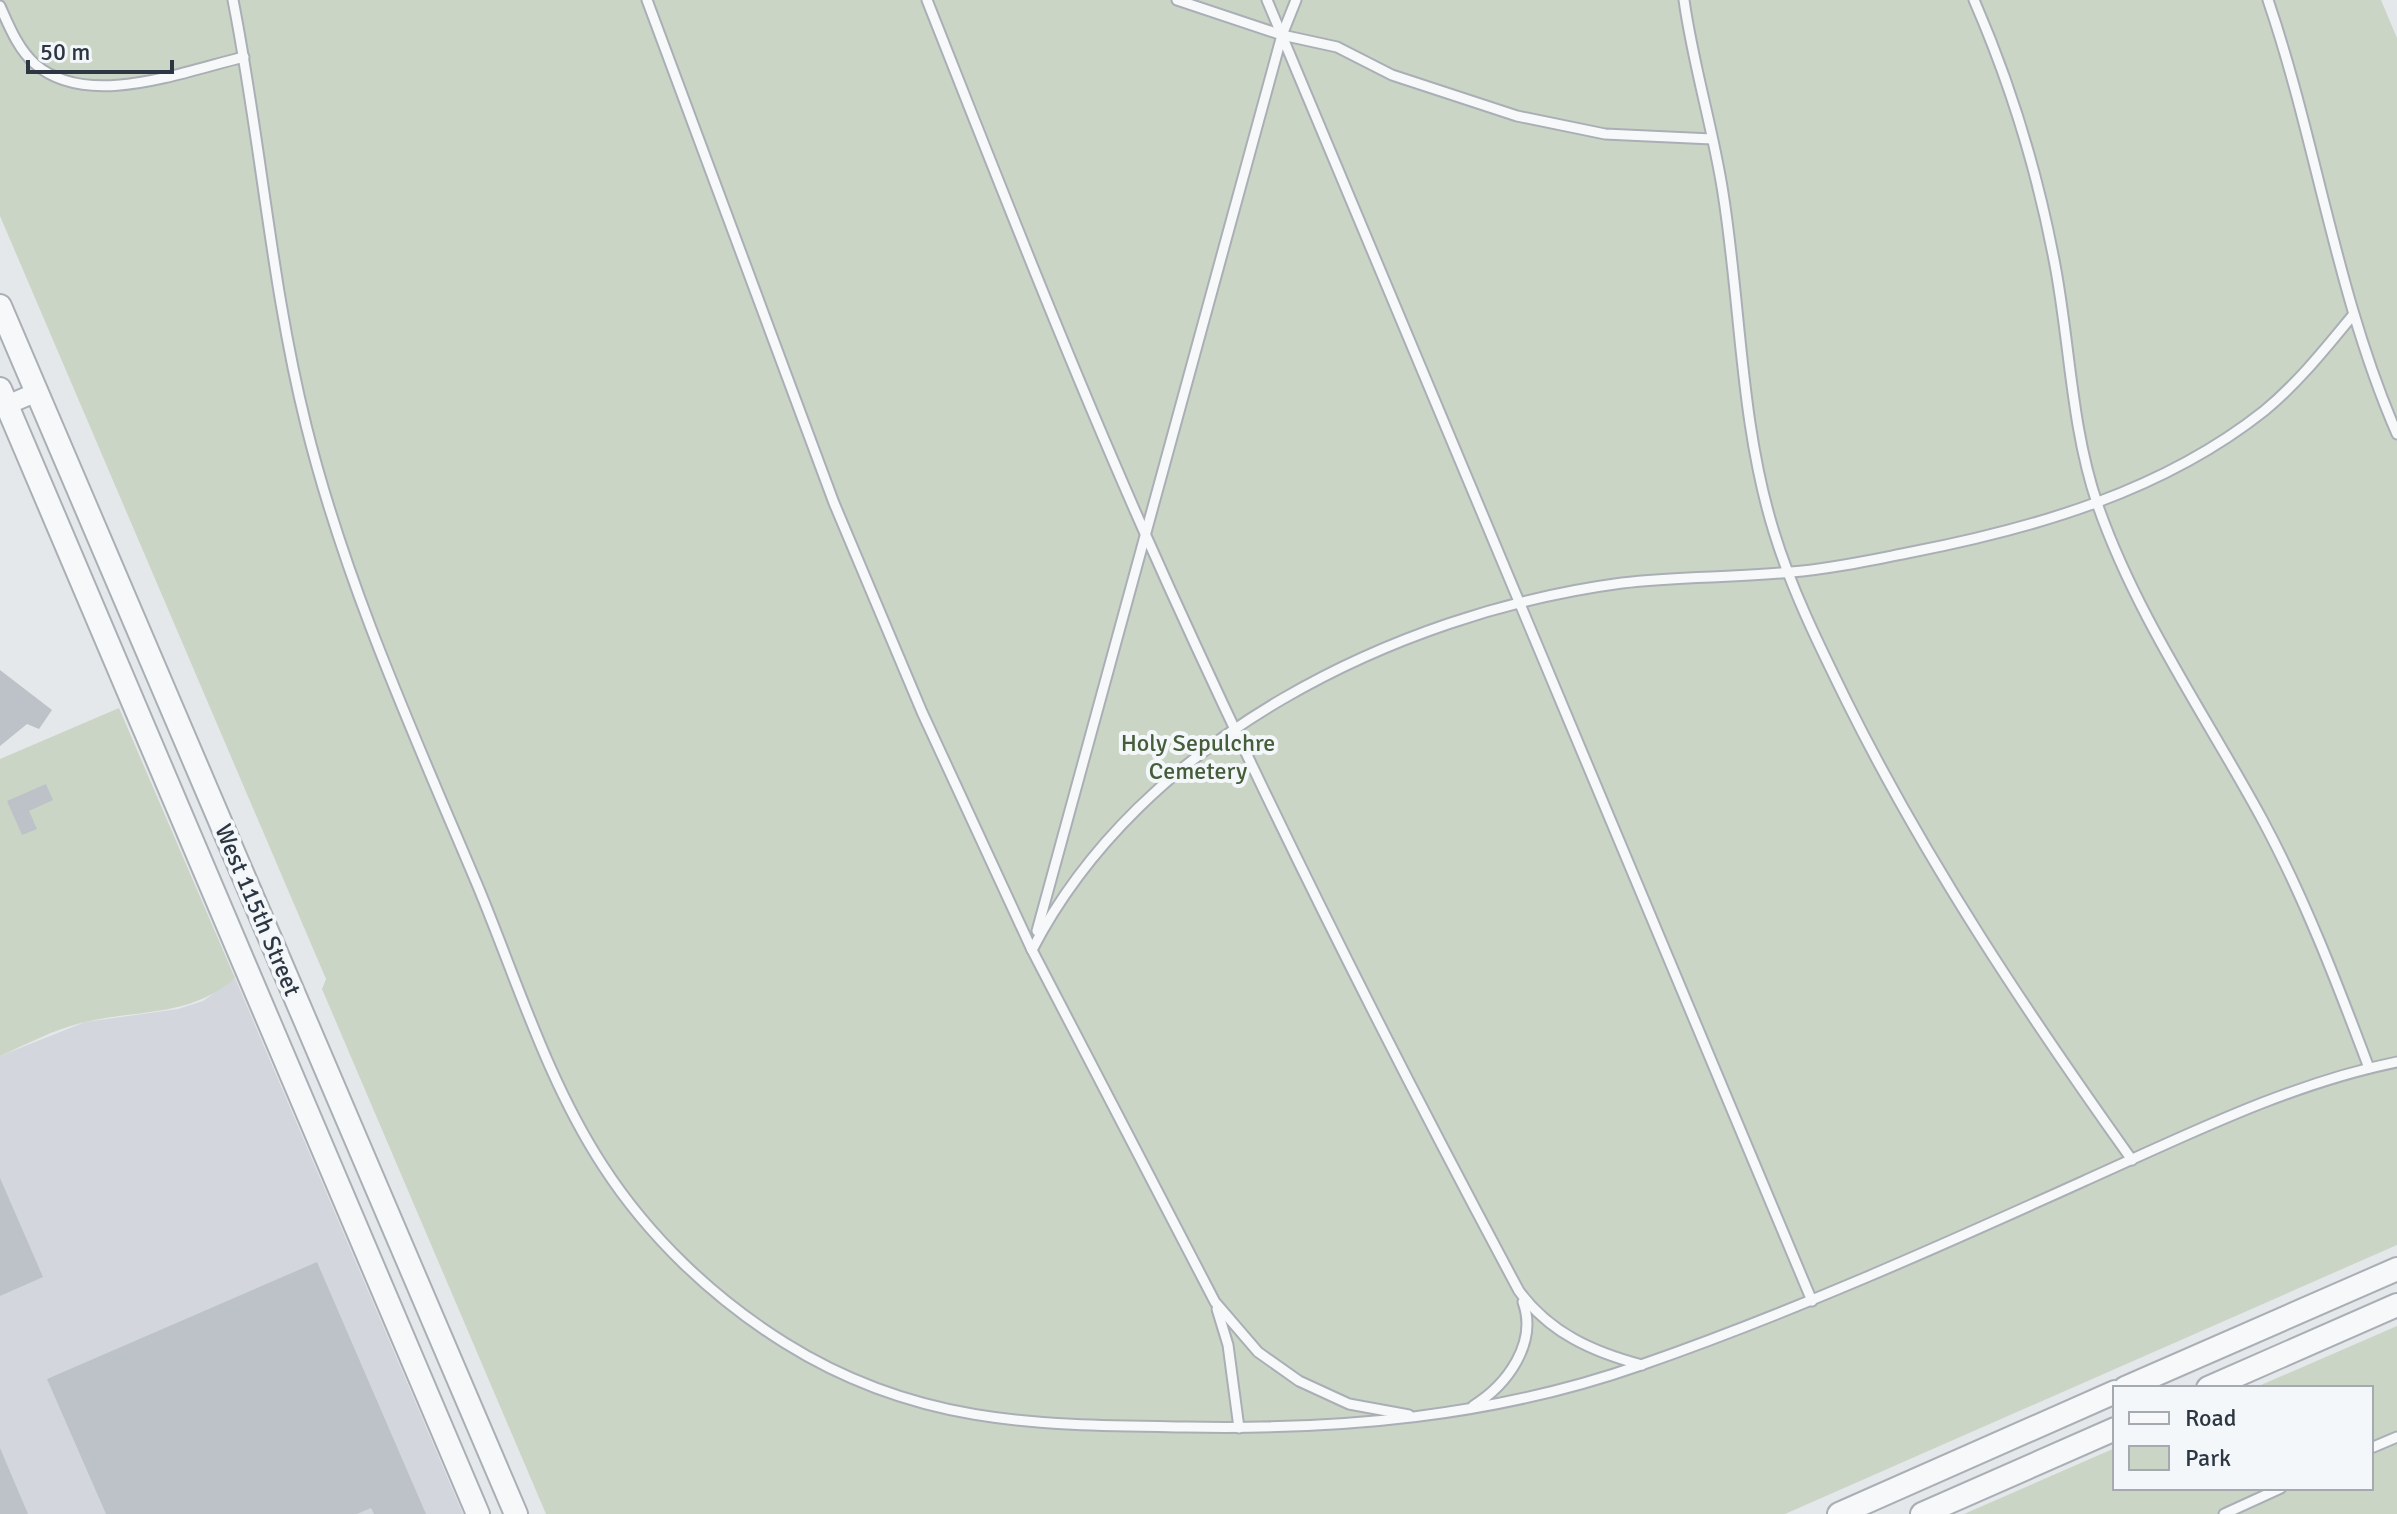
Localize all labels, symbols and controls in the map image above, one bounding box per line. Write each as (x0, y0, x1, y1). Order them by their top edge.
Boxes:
scale bar (28, 24, 172, 74)
text: 50 m (40, 37, 90, 67)
park label: Holy Sepulchre Cemetery (1121, 728, 1275, 786)
street label: West 115th Street (208, 820, 308, 1000)
legend (2113, 1386, 2373, 1490)
text: Road (2185, 1403, 2236, 1433)
text: Park (2185, 1443, 2231, 1473)

